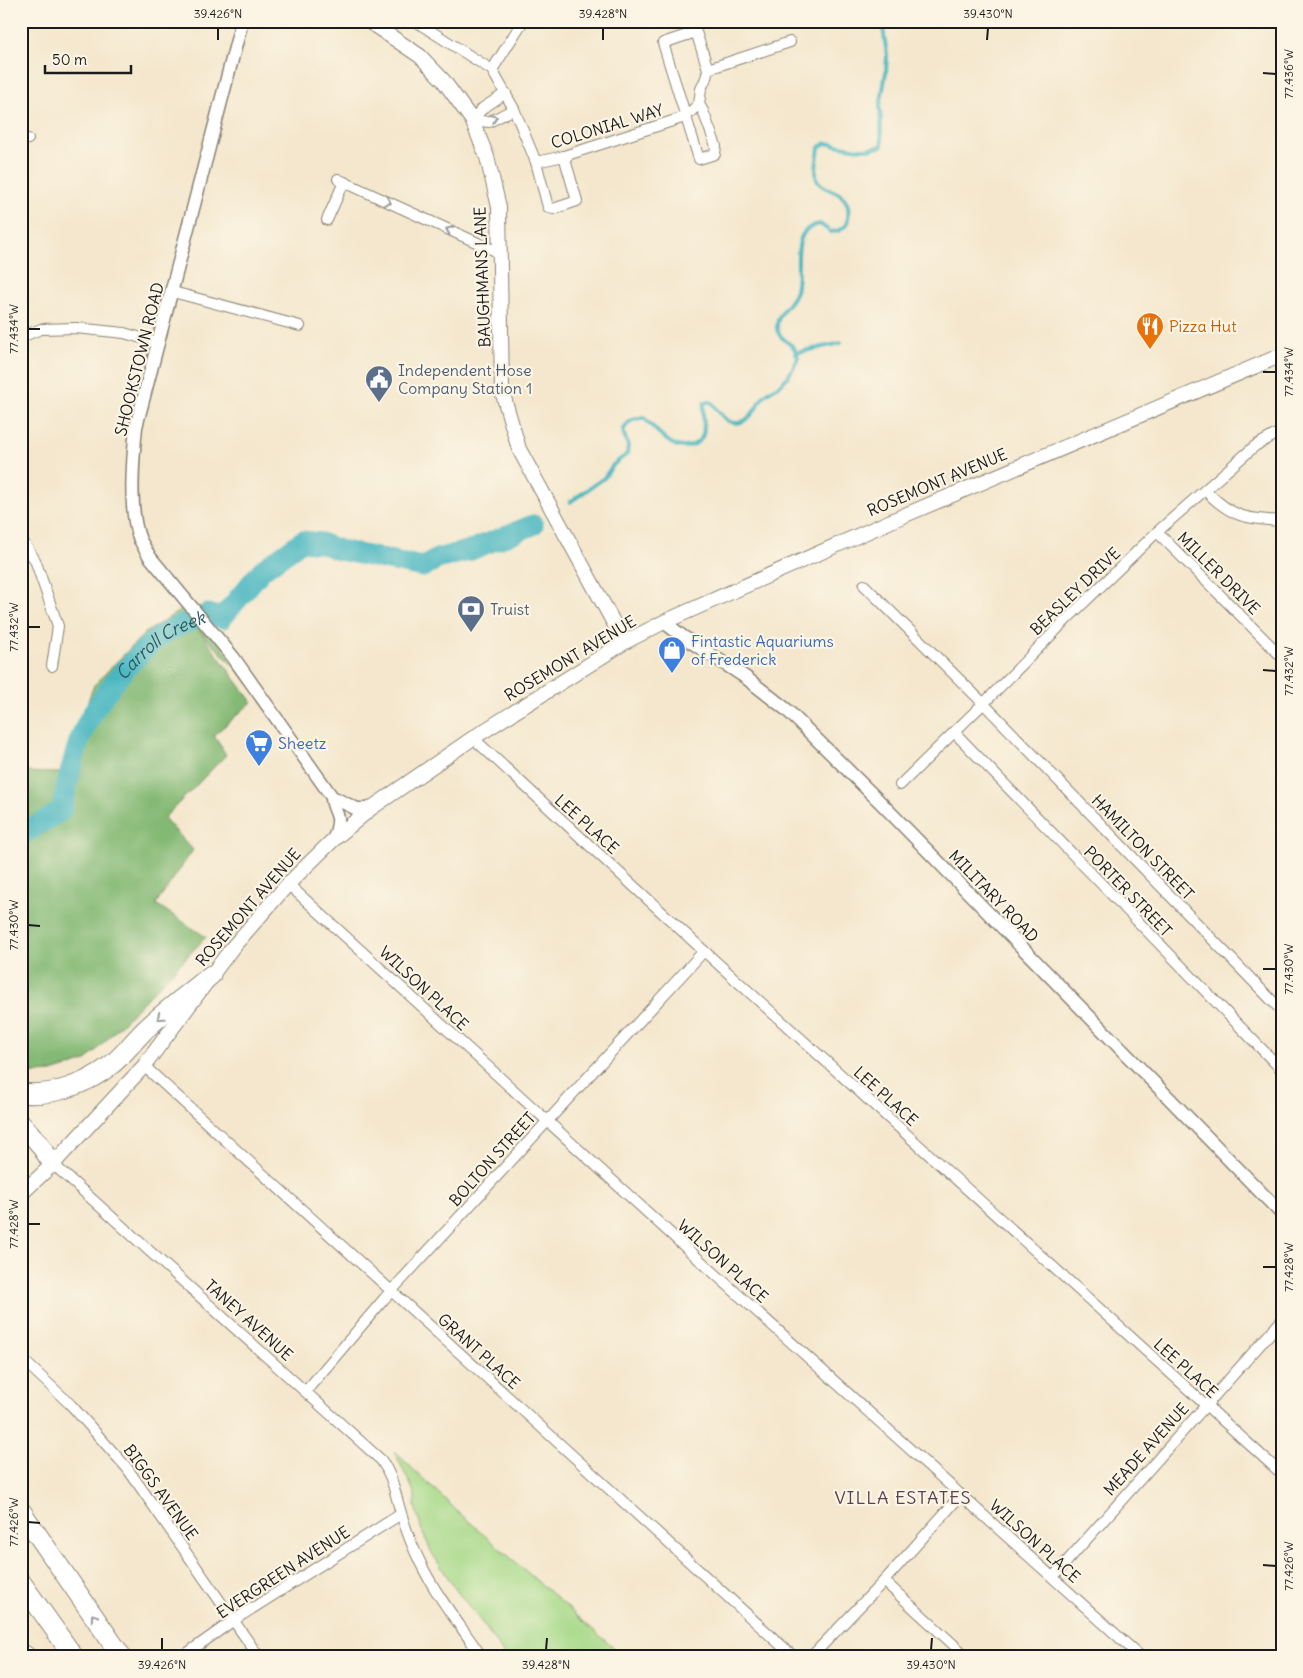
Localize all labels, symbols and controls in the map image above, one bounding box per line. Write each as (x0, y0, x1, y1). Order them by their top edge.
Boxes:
text: 39.426°N (194, 6, 242, 21)
text: 39.428°N (579, 6, 627, 21)
text: 39.430°N (963, 6, 1013, 21)
scale bar (45, 42, 131, 74)
text: 77.436°W (1281, 49, 1296, 99)
text: 50 m (52, 50, 87, 69)
street label: COLONIAL WAY (548, 99, 666, 153)
one-way arrow (489, 114, 498, 124)
one-way arrow (383, 196, 392, 206)
street label: BAUGHMANS LANE (470, 206, 494, 348)
one-way arrow (445, 225, 454, 236)
street label: SHOOKSTOWN ROAD (110, 280, 168, 438)
text: 77.434°W (6, 304, 21, 354)
restaurant icon: Pizza Hut (1135, 311, 1165, 350)
place label: Pizza Hut (1169, 316, 1237, 336)
text: 77.434°W (1281, 347, 1296, 397)
place label: Independent Hose Company Station 1 (398, 360, 532, 398)
public building icon: Independent Hose Company Station 1 (364, 364, 394, 403)
street label: ROSEMONT AVENUE (864, 443, 1010, 521)
street label: MILLER DRIVE (1174, 528, 1264, 618)
street label: BEASLEY DRIVE (1026, 543, 1124, 639)
bank icon: Truist (456, 594, 486, 633)
place label: Truist (490, 599, 530, 619)
text: 77.432°W (6, 602, 21, 652)
water label: Carroll Creek (110, 604, 210, 684)
street label: ROSEMONT AVENUE (501, 611, 639, 705)
place label: Fintastic Aquariums of Frederick (691, 631, 834, 669)
shop icon: Fintastic Aquariums of Frederick (657, 635, 687, 674)
text: 77.432°W (1281, 646, 1296, 696)
supermarket icon: Sheetz (244, 728, 274, 767)
place label: Sheetz (278, 733, 327, 753)
street label: LEE PLACE (551, 790, 623, 858)
street label: HAMILTON STREET (1088, 790, 1198, 904)
street label: PORTER STREET (1080, 842, 1176, 940)
street label: ROSEMONT AVENUE (191, 844, 305, 970)
street label: MILITARY ROAD (945, 846, 1043, 946)
text: 77.430°W (6, 900, 21, 950)
street label: WILSON PLACE (375, 942, 473, 1034)
text: 77.430°W (1281, 944, 1296, 994)
one-way arrow (157, 1012, 166, 1020)
street label: LEE PLACE (850, 1062, 922, 1130)
street label: BOLTON STREET (445, 1108, 539, 1210)
text: 77.428°W (6, 1199, 21, 1249)
street label: WILSON PLACE (674, 1215, 772, 1307)
text: 77.428°W (1281, 1242, 1296, 1292)
street label: TANEY AVENUE (201, 1275, 297, 1365)
street label: GRANT PLACE (434, 1309, 524, 1393)
street label: LEE PLACE (1150, 1334, 1222, 1402)
street label: MEADE AVENUE (1099, 1399, 1193, 1499)
street label: BIGGS AVENUE (120, 1440, 202, 1544)
district label: VILLA ESTATES (834, 1486, 972, 1509)
street label: WILSON PLACE (986, 1495, 1084, 1587)
text: 77.426°W (6, 1497, 21, 1547)
street label: EVERGREEN AVENUE (213, 1521, 353, 1623)
text: 77.426°W (1281, 1541, 1296, 1591)
one-way arrow (91, 1613, 100, 1622)
text: 39.426°N (138, 1657, 186, 1672)
text: 39.428°N (522, 1657, 570, 1672)
text: 39.430°N (906, 1657, 956, 1672)

